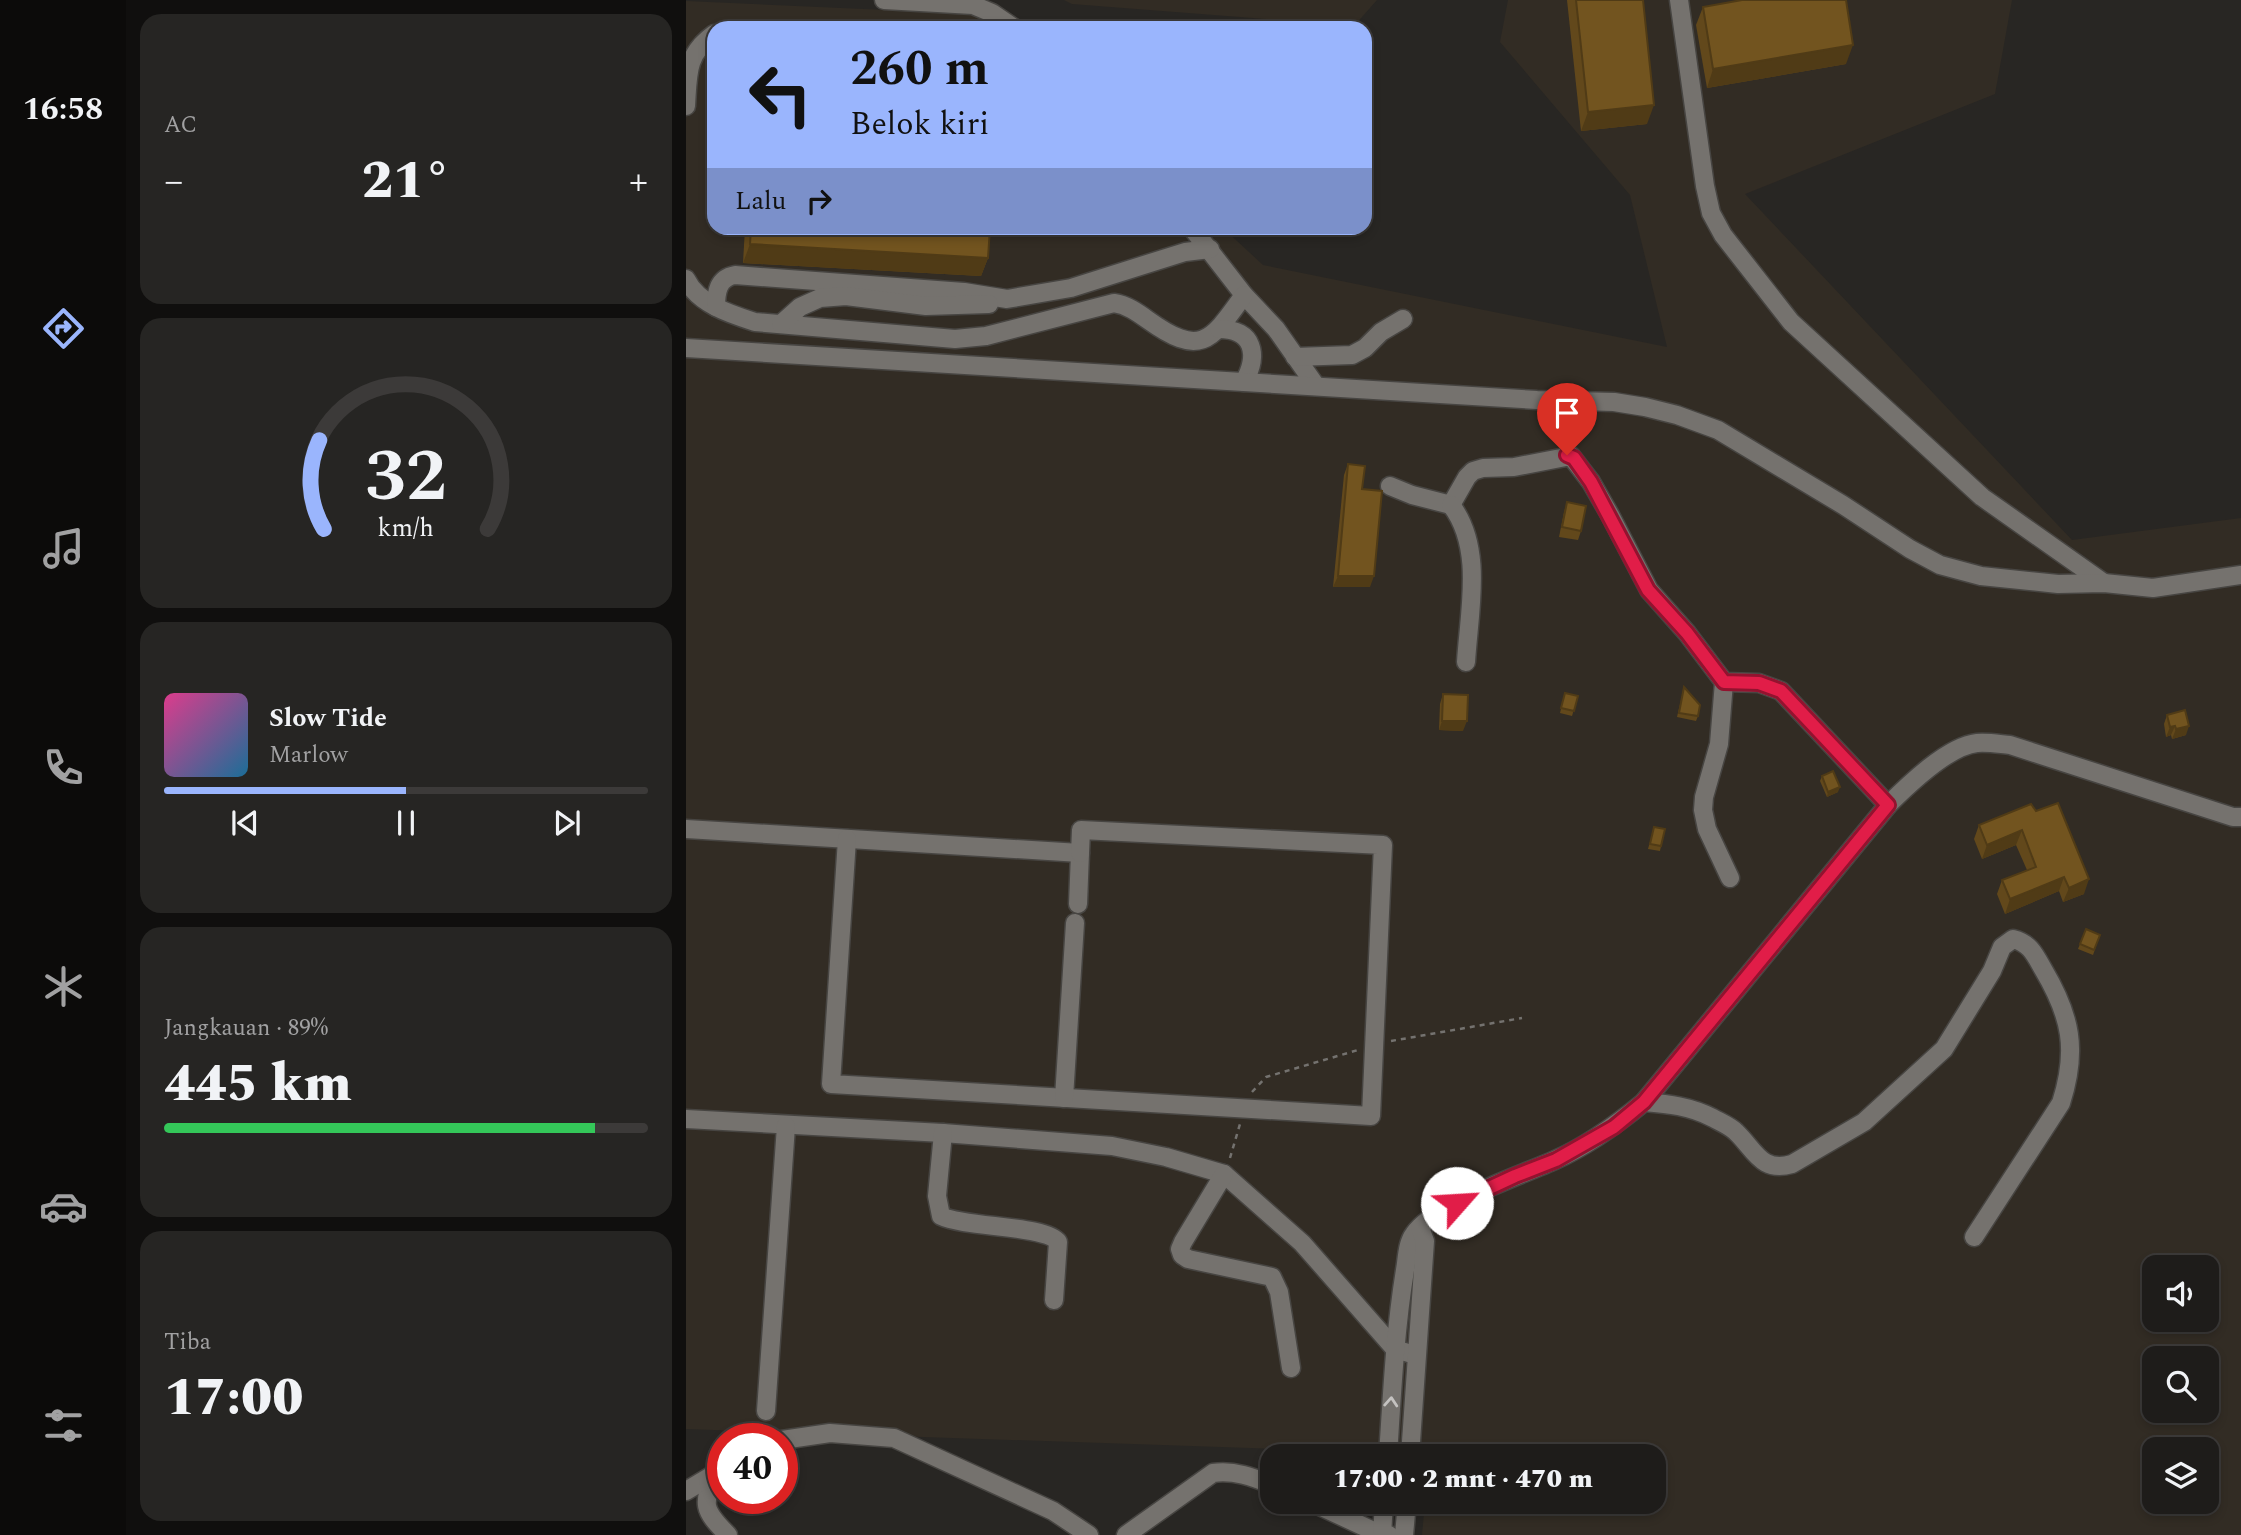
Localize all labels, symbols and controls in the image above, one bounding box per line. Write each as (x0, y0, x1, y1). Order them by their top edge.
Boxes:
text: 260 m (850, 32, 989, 107)
icon: left (735, 49, 826, 140)
text: 16:58 (23, 85, 103, 134)
text: Belok kiri (850, 100, 989, 149)
text: AC (164, 108, 197, 143)
text: 21° (362, 142, 450, 221)
text: − (164, 153, 183, 211)
text: + (629, 153, 648, 211)
text: Lalu (735, 181, 786, 221)
icon: right (800, 182, 838, 220)
icon: directions (39, 304, 88, 353)
pin (1537, 383, 1597, 455)
icon: arrive (1548, 394, 1586, 432)
text: 32 (365, 423, 447, 534)
text: km/h (378, 510, 434, 548)
icon: music (39, 524, 88, 573)
text: Slow Tide (269, 698, 387, 738)
text: Marlow (269, 738, 348, 773)
icon: phone (39, 743, 88, 792)
icon: previous (226, 804, 264, 842)
icon: pause (387, 804, 425, 842)
icon: next (548, 804, 586, 842)
icon: climate (39, 962, 88, 1011)
text: Jangkauan · 89% (164, 1011, 328, 1046)
text: 445 km (164, 1045, 352, 1124)
position arrow (1420, 1166, 1494, 1240)
icon: car (39, 1182, 88, 1231)
map controls (2142, 1255, 2219, 1514)
button: sound (2142, 1255, 2219, 1332)
text: Tiba (164, 1325, 211, 1360)
button: search (2142, 1346, 2219, 1423)
text: 17:00 (164, 1359, 303, 1438)
one-way arrow (1383, 1397, 1398, 1408)
icon: filters (39, 1401, 88, 1450)
speed limit sign: 40 (707, 1423, 798, 1514)
button: layers (2142, 1437, 2219, 1514)
text: 17:00 · 2 mnt · 470 m (1333, 1459, 1593, 1499)

